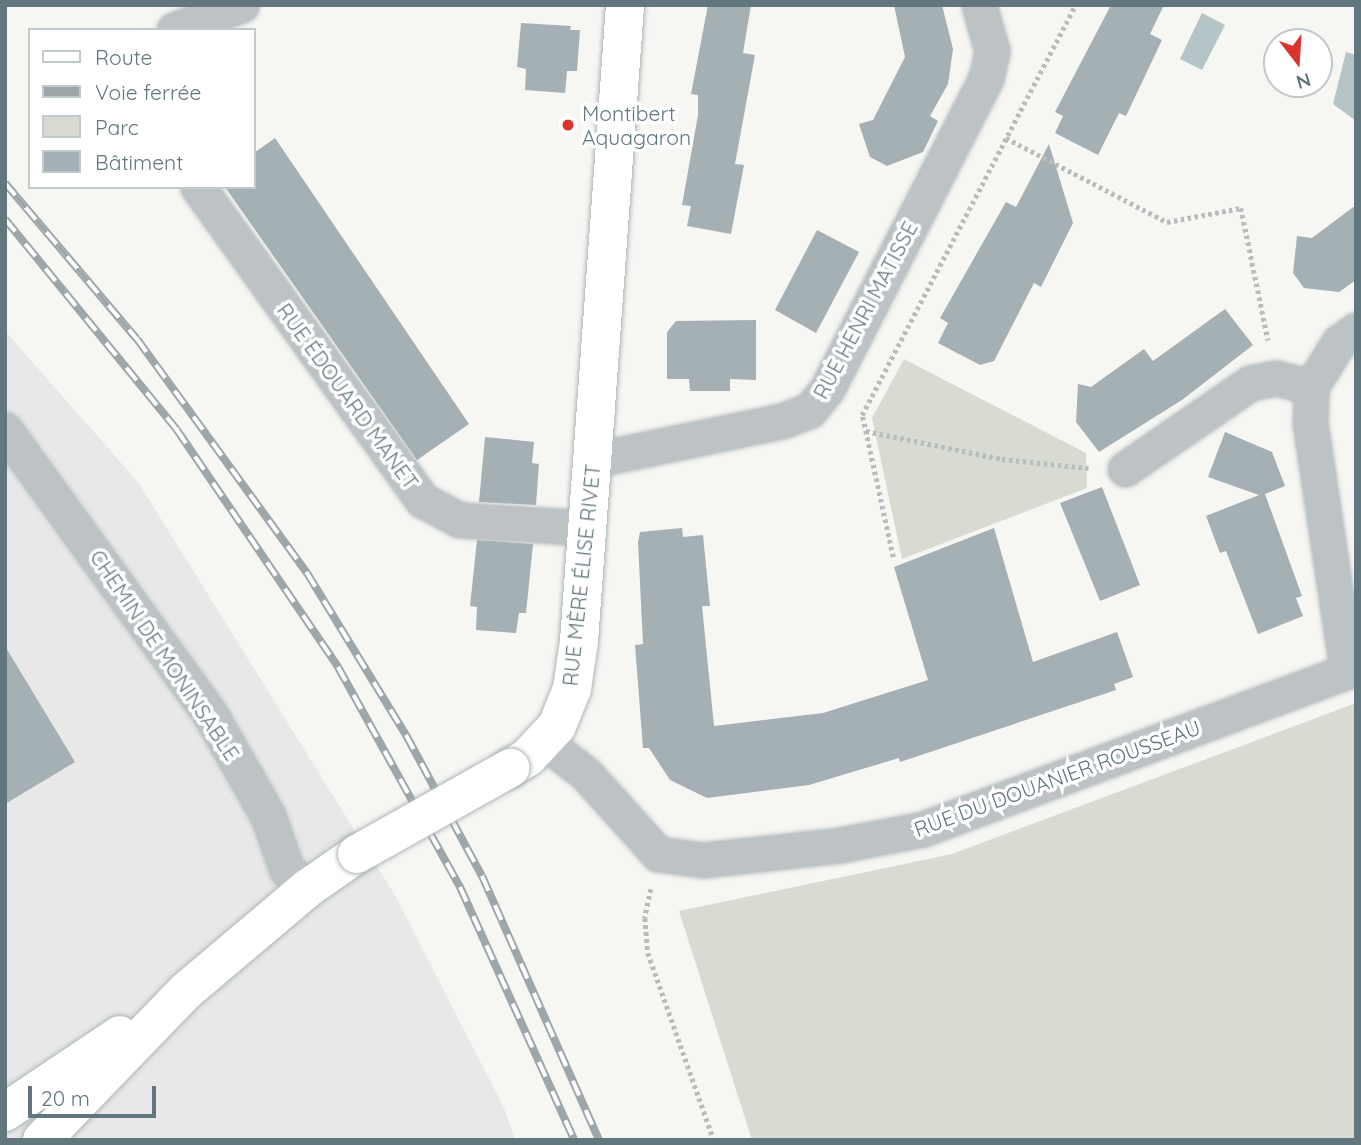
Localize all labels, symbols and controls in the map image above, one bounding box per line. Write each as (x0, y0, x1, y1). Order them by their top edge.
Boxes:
legend (28, 28, 256, 189)
north arrow (1263, 28, 1333, 98)
text: Route (95, 44, 152, 70)
text: N (1293, 68, 1314, 95)
text: Voie ferrée (95, 79, 201, 105)
place label: Montibert Aquagaron (582, 100, 691, 150)
text: Parc (95, 114, 139, 140)
marker: Montibert Aquagaron (560, 117, 576, 133)
text: Bâtiment (95, 149, 183, 175)
street label: RUE HENRI MATISSE (808, 217, 922, 403)
street label: RUE ÉDOUARD MANET (272, 298, 424, 494)
street label: RUE MÈRE ÉLISE RIVET (557, 463, 605, 687)
street label: CHEMIN DE MONINSABLE (85, 545, 245, 765)
street label: RUE DU DOUANIER ROUSSEAU (910, 714, 1204, 842)
scale bar (32, 1072, 159, 1116)
text: 20 m (41, 1085, 90, 1111)

